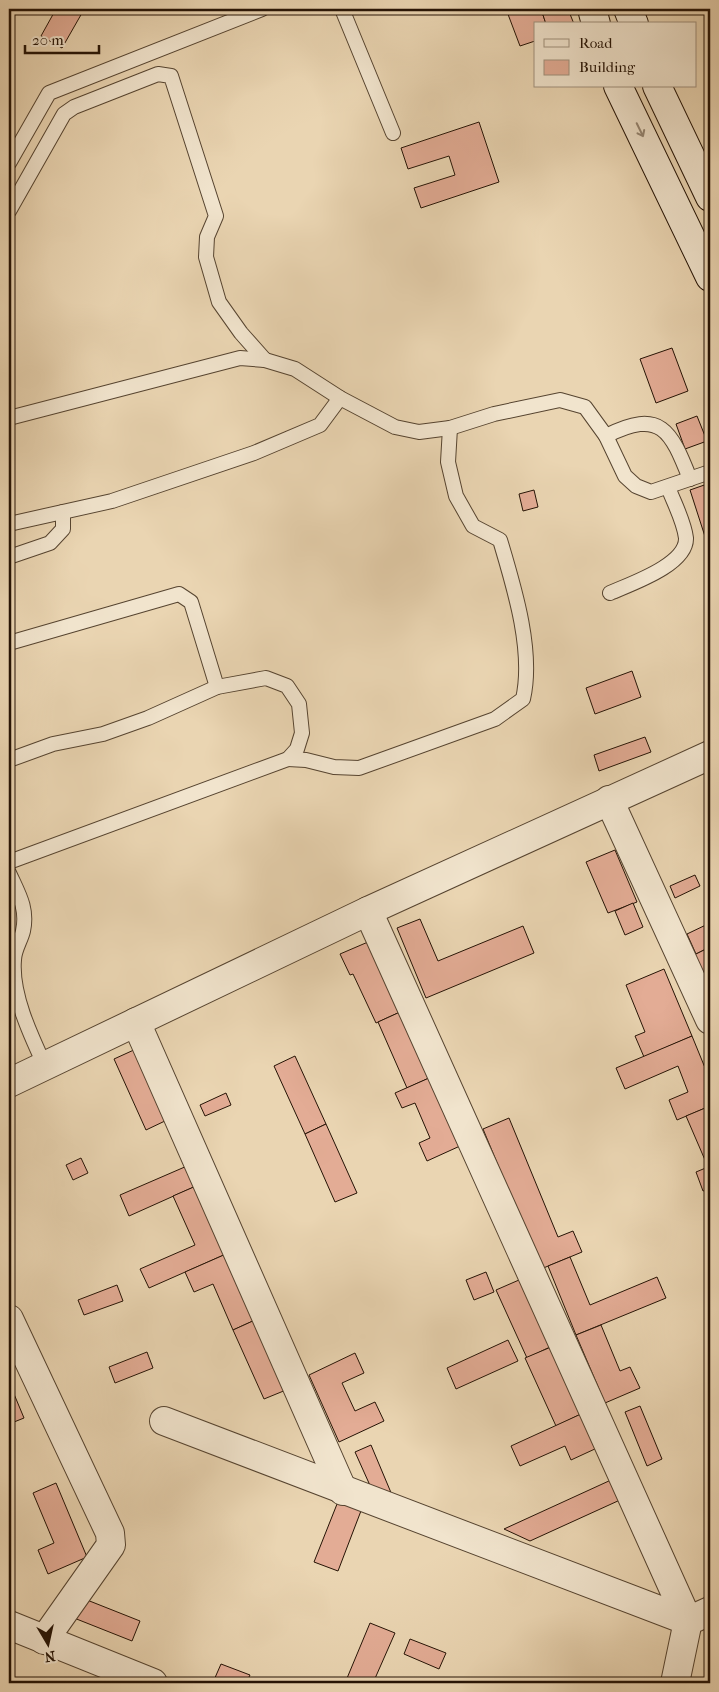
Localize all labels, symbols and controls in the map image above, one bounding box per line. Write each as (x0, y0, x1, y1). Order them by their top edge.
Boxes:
scale bar (25, 22, 99, 54)
legend (534, 22, 696, 88)
text: 20 m (32, 31, 64, 49)
text: Road (579, 34, 613, 52)
text: Building (579, 58, 636, 76)
one-way arrow (635, 122, 645, 137)
north arrow (22, 1620, 72, 1670)
text: N (43, 1647, 57, 1666)

